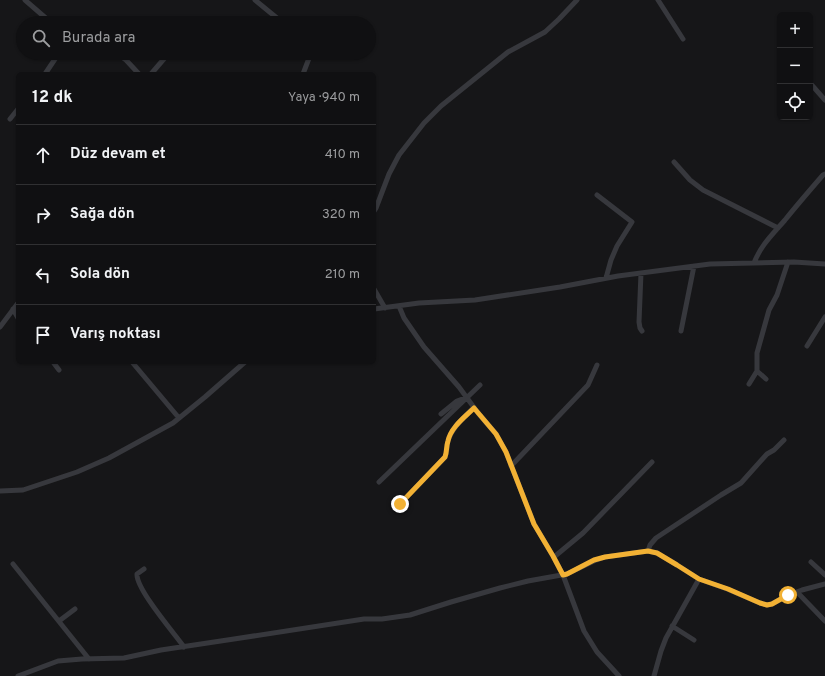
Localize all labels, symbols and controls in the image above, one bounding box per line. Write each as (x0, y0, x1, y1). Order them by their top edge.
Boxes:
map controls (777, 12, 813, 120)
button: + (777, 12, 813, 48)
search box (16, 16, 376, 60)
icon: search (30, 27, 52, 49)
text: Burada ara (62, 29, 135, 48)
button: − (777, 48, 813, 84)
button: locate (777, 84, 813, 120)
text: 12 dk (32, 87, 73, 109)
text: Yaya · 940 m (288, 90, 360, 106)
icon: ahead (32, 144, 54, 166)
text: Düz devam et (70, 145, 166, 164)
text: 410 m (325, 147, 360, 163)
icon: right (32, 204, 54, 226)
text: Sağa dön (70, 205, 135, 224)
text: 320 m (322, 207, 360, 223)
icon: left (32, 264, 54, 286)
text: Sola dön (70, 265, 130, 284)
text: 210 m (325, 267, 360, 283)
icon: arrive (32, 324, 54, 346)
text: Varış noktası (70, 325, 161, 344)
route end (391, 495, 409, 513)
route start (779, 586, 797, 604)

